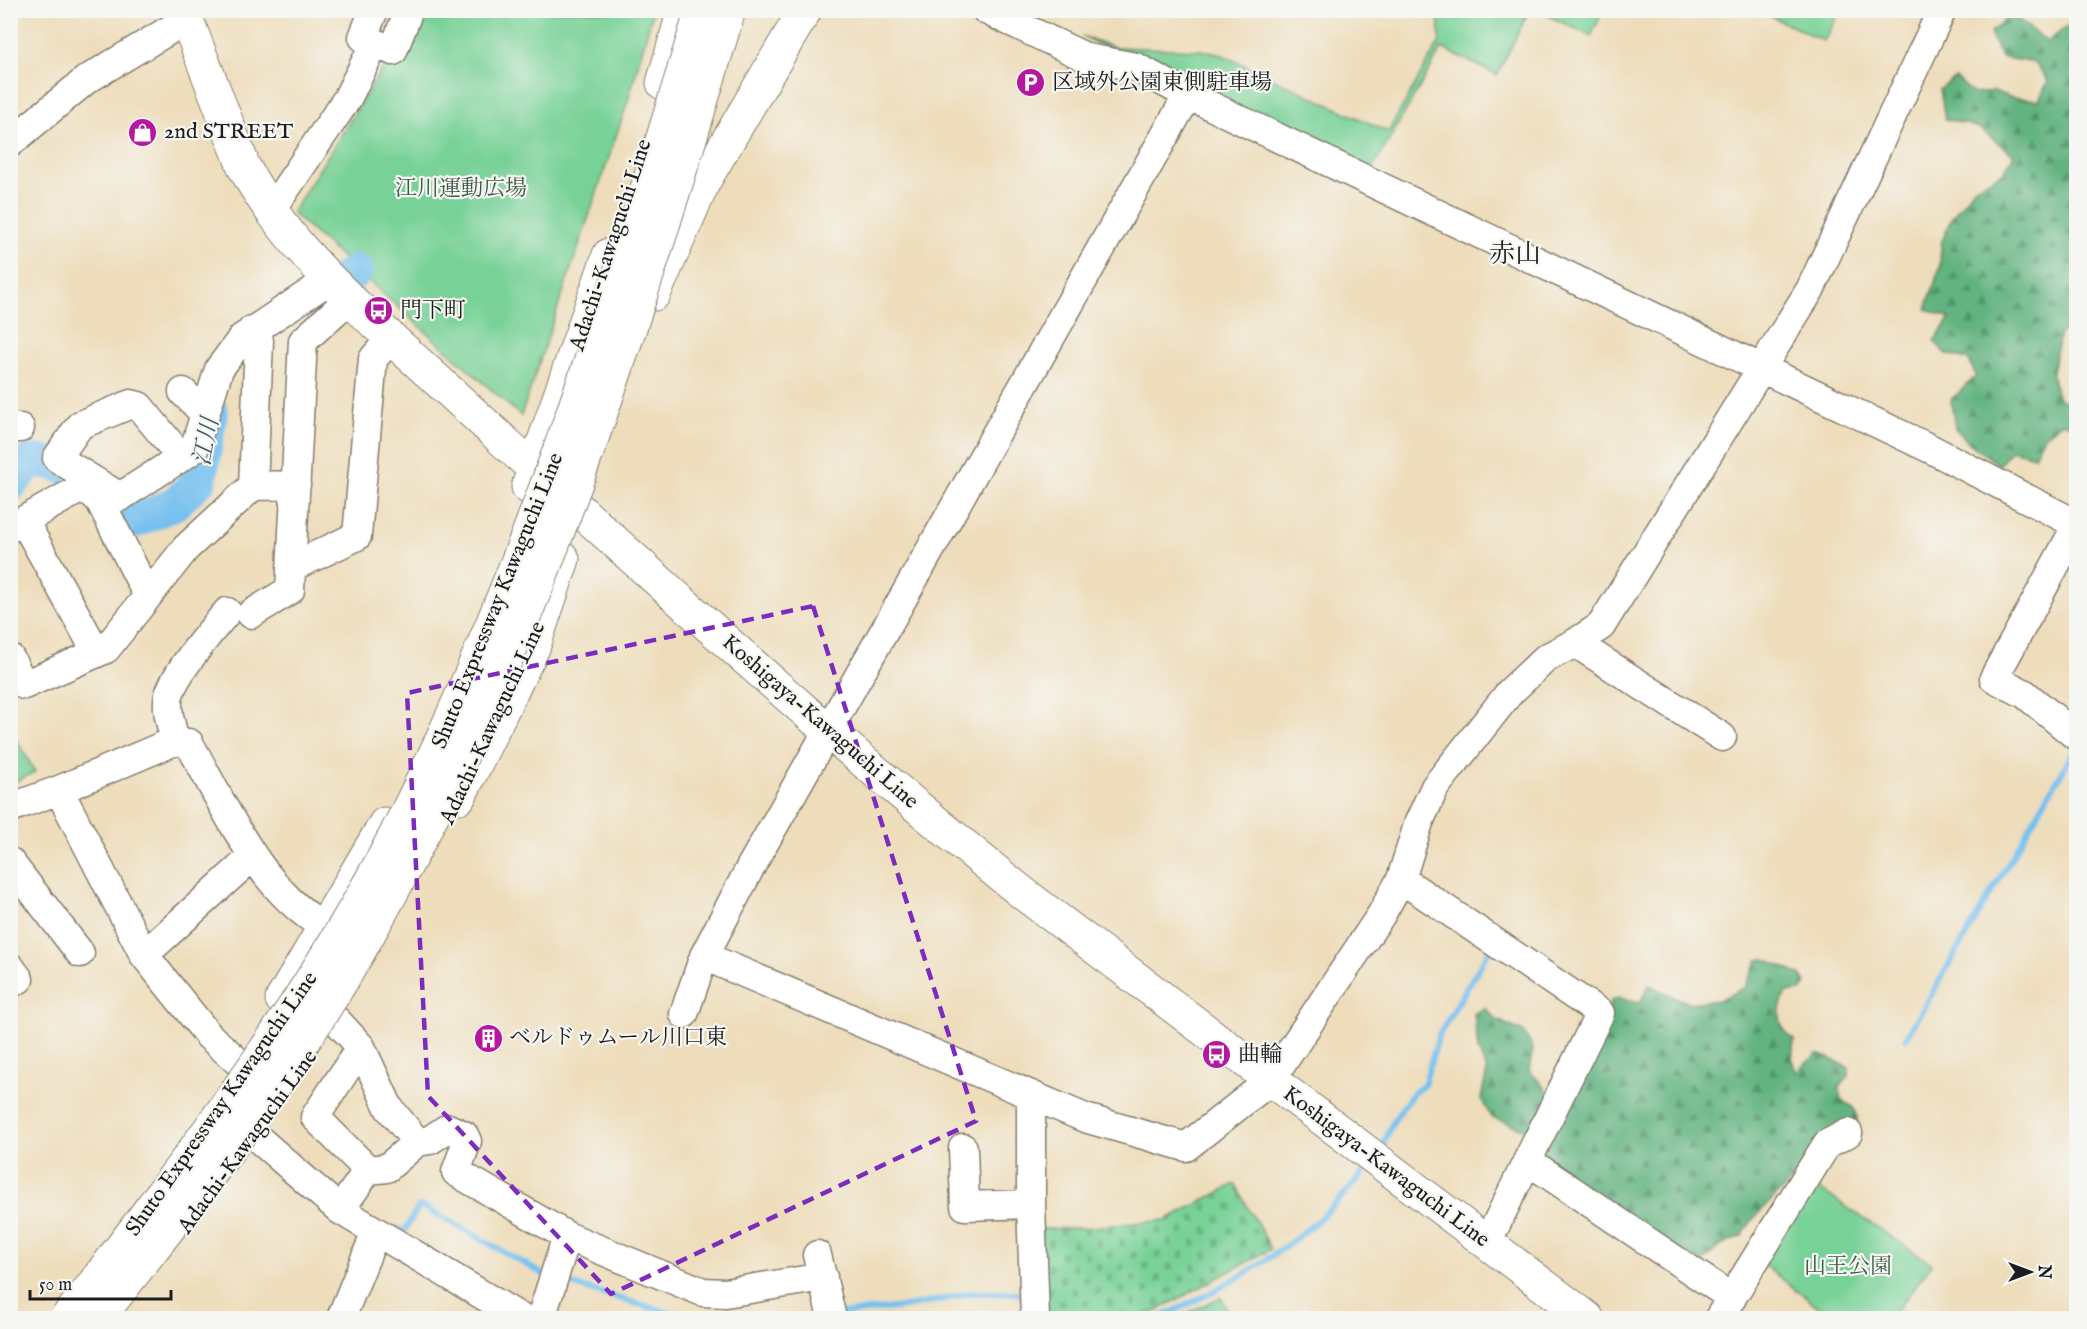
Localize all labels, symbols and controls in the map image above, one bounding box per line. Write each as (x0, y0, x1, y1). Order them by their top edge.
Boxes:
parking icon: 区域外公園東側駐車場 (1015, 67, 1047, 99)
place label: 区域外公園東側駐車場 (1052, 69, 1272, 97)
shop icon: 2nd STREET (127, 116, 159, 148)
place label: 2nd STREET (164, 118, 293, 146)
street label: Adachi-Kawaguchi Line (563, 136, 658, 355)
park label: 江川運動広場 (395, 175, 527, 203)
district label: 赤山 (1489, 238, 1541, 271)
bus stop icon: 門下町 (363, 295, 395, 327)
place label: 門下町 (400, 297, 466, 325)
water label: 江川 (187, 413, 227, 469)
street label: Shuto Expressway Kawaguchi Line (426, 449, 570, 753)
street label: Adachi-Kawaguchi Line (433, 617, 552, 830)
street label: Koshigaya-Kawaguchi Line (716, 629, 924, 815)
street label: Shuto Expressway Kawaguchi Line (120, 966, 324, 1242)
building icon: ベルドゥムール川口東 (472, 1022, 504, 1054)
place label: ベルドゥムール川口東 (509, 1024, 727, 1052)
bus stop icon: 曲輪 (1201, 1039, 1233, 1071)
place label: 曲輪 (1238, 1041, 1282, 1069)
street label: Adachi-Kawaguchi Line (171, 1044, 324, 1240)
street label: Koshigaya-Kawaguchi Line (1277, 1080, 1495, 1254)
north arrow (2000, 1242, 2060, 1302)
park label: 山王公園 (1804, 1253, 1892, 1281)
scale bar (30, 1263, 171, 1301)
text: N (2033, 1264, 2053, 1279)
text: 50 m (39, 1274, 72, 1297)

